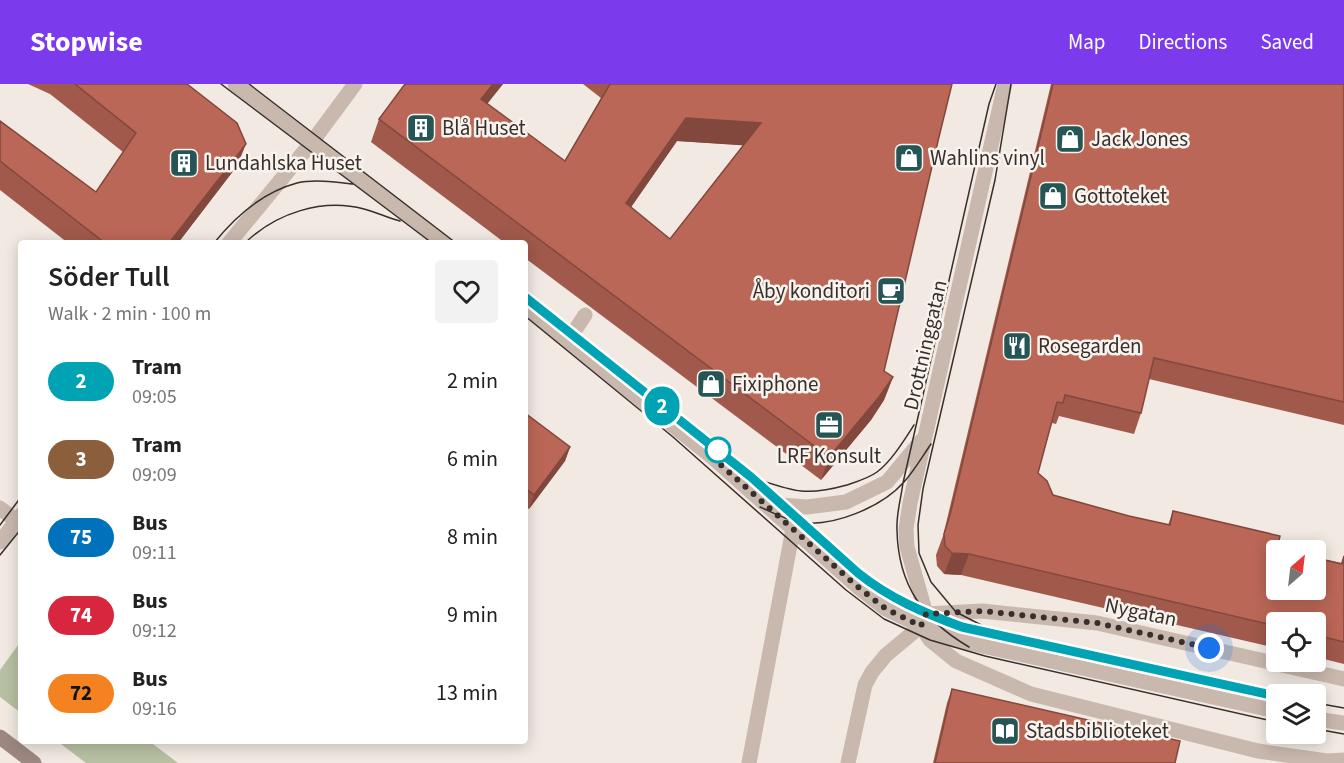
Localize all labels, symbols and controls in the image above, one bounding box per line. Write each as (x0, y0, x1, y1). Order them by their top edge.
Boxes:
text: Stopwise (30, 22, 143, 62)
text: Map (1068, 27, 1106, 57)
text: Directions (1139, 27, 1227, 57)
text: Saved (1260, 27, 1314, 57)
building icon: Blå Huset (405, 112, 437, 144)
place label: Blå Huset (442, 113, 526, 143)
shop icon: Jack Jones (1054, 123, 1086, 155)
place label: Jack Jones (1091, 124, 1188, 154)
shop icon: Wahlins vinyl (893, 142, 925, 174)
place label: Wahlins vinyl (930, 143, 1045, 173)
building icon: Lundahlska Huset (168, 147, 200, 179)
place label: Lundahlska Huset (205, 148, 362, 178)
shop icon: Gottoteket (1037, 180, 1069, 212)
place label: Gottoteket (1074, 181, 1167, 211)
text: Söder Tull (48, 257, 169, 297)
button: heart (435, 260, 498, 323)
cafe icon: Åby konditori (875, 275, 907, 307)
place label: Åby konditori (753, 276, 870, 306)
street label: Drottninggatan (895, 277, 955, 413)
text: Walk · 2 min · 100 m (48, 300, 211, 328)
restaurant icon: Rosegarden (1001, 330, 1033, 362)
place label: Rosegarden (1038, 331, 1142, 361)
text: Tram (132, 351, 182, 383)
text: 2 min (447, 365, 498, 397)
text: 2 (75, 366, 87, 396)
shop icon: Fixiphone (695, 368, 727, 400)
place label: Fixiphone (732, 369, 818, 399)
text: 09:05 (132, 383, 177, 411)
line badge: 2 (642, 386, 682, 426)
text: 2 (656, 391, 668, 421)
office icon: LRF Konsult (813, 409, 845, 441)
text: Tram (132, 429, 182, 461)
unlabelled marker (705, 437, 731, 463)
place label: LRF Konsult (777, 441, 881, 471)
text: 6 min (447, 443, 498, 475)
text: 3 (75, 444, 87, 474)
text: 09:09 (132, 461, 177, 489)
text: Bus (132, 507, 168, 539)
text: 8 min (447, 521, 498, 553)
text: 75 (70, 522, 92, 552)
text: 09:11 (132, 539, 177, 567)
north arrow (1266, 540, 1326, 600)
map controls (1266, 540, 1326, 744)
text: Bus (132, 585, 168, 617)
street label: Nygatan (1102, 590, 1180, 634)
text: 9 min (447, 599, 498, 631)
text: 74 (70, 600, 92, 630)
button: locate (1266, 612, 1326, 672)
text: 09:12 (132, 617, 177, 645)
your location (1194, 633, 1224, 663)
text: Bus (132, 663, 168, 695)
text: 13 min (436, 677, 498, 709)
text: 72 (70, 678, 92, 708)
button: layers (1266, 684, 1326, 744)
text: 09:16 (132, 695, 177, 723)
library icon: Stadsbiblioteket (989, 715, 1021, 747)
place label: Stadsbiblioteket (1026, 716, 1169, 746)

